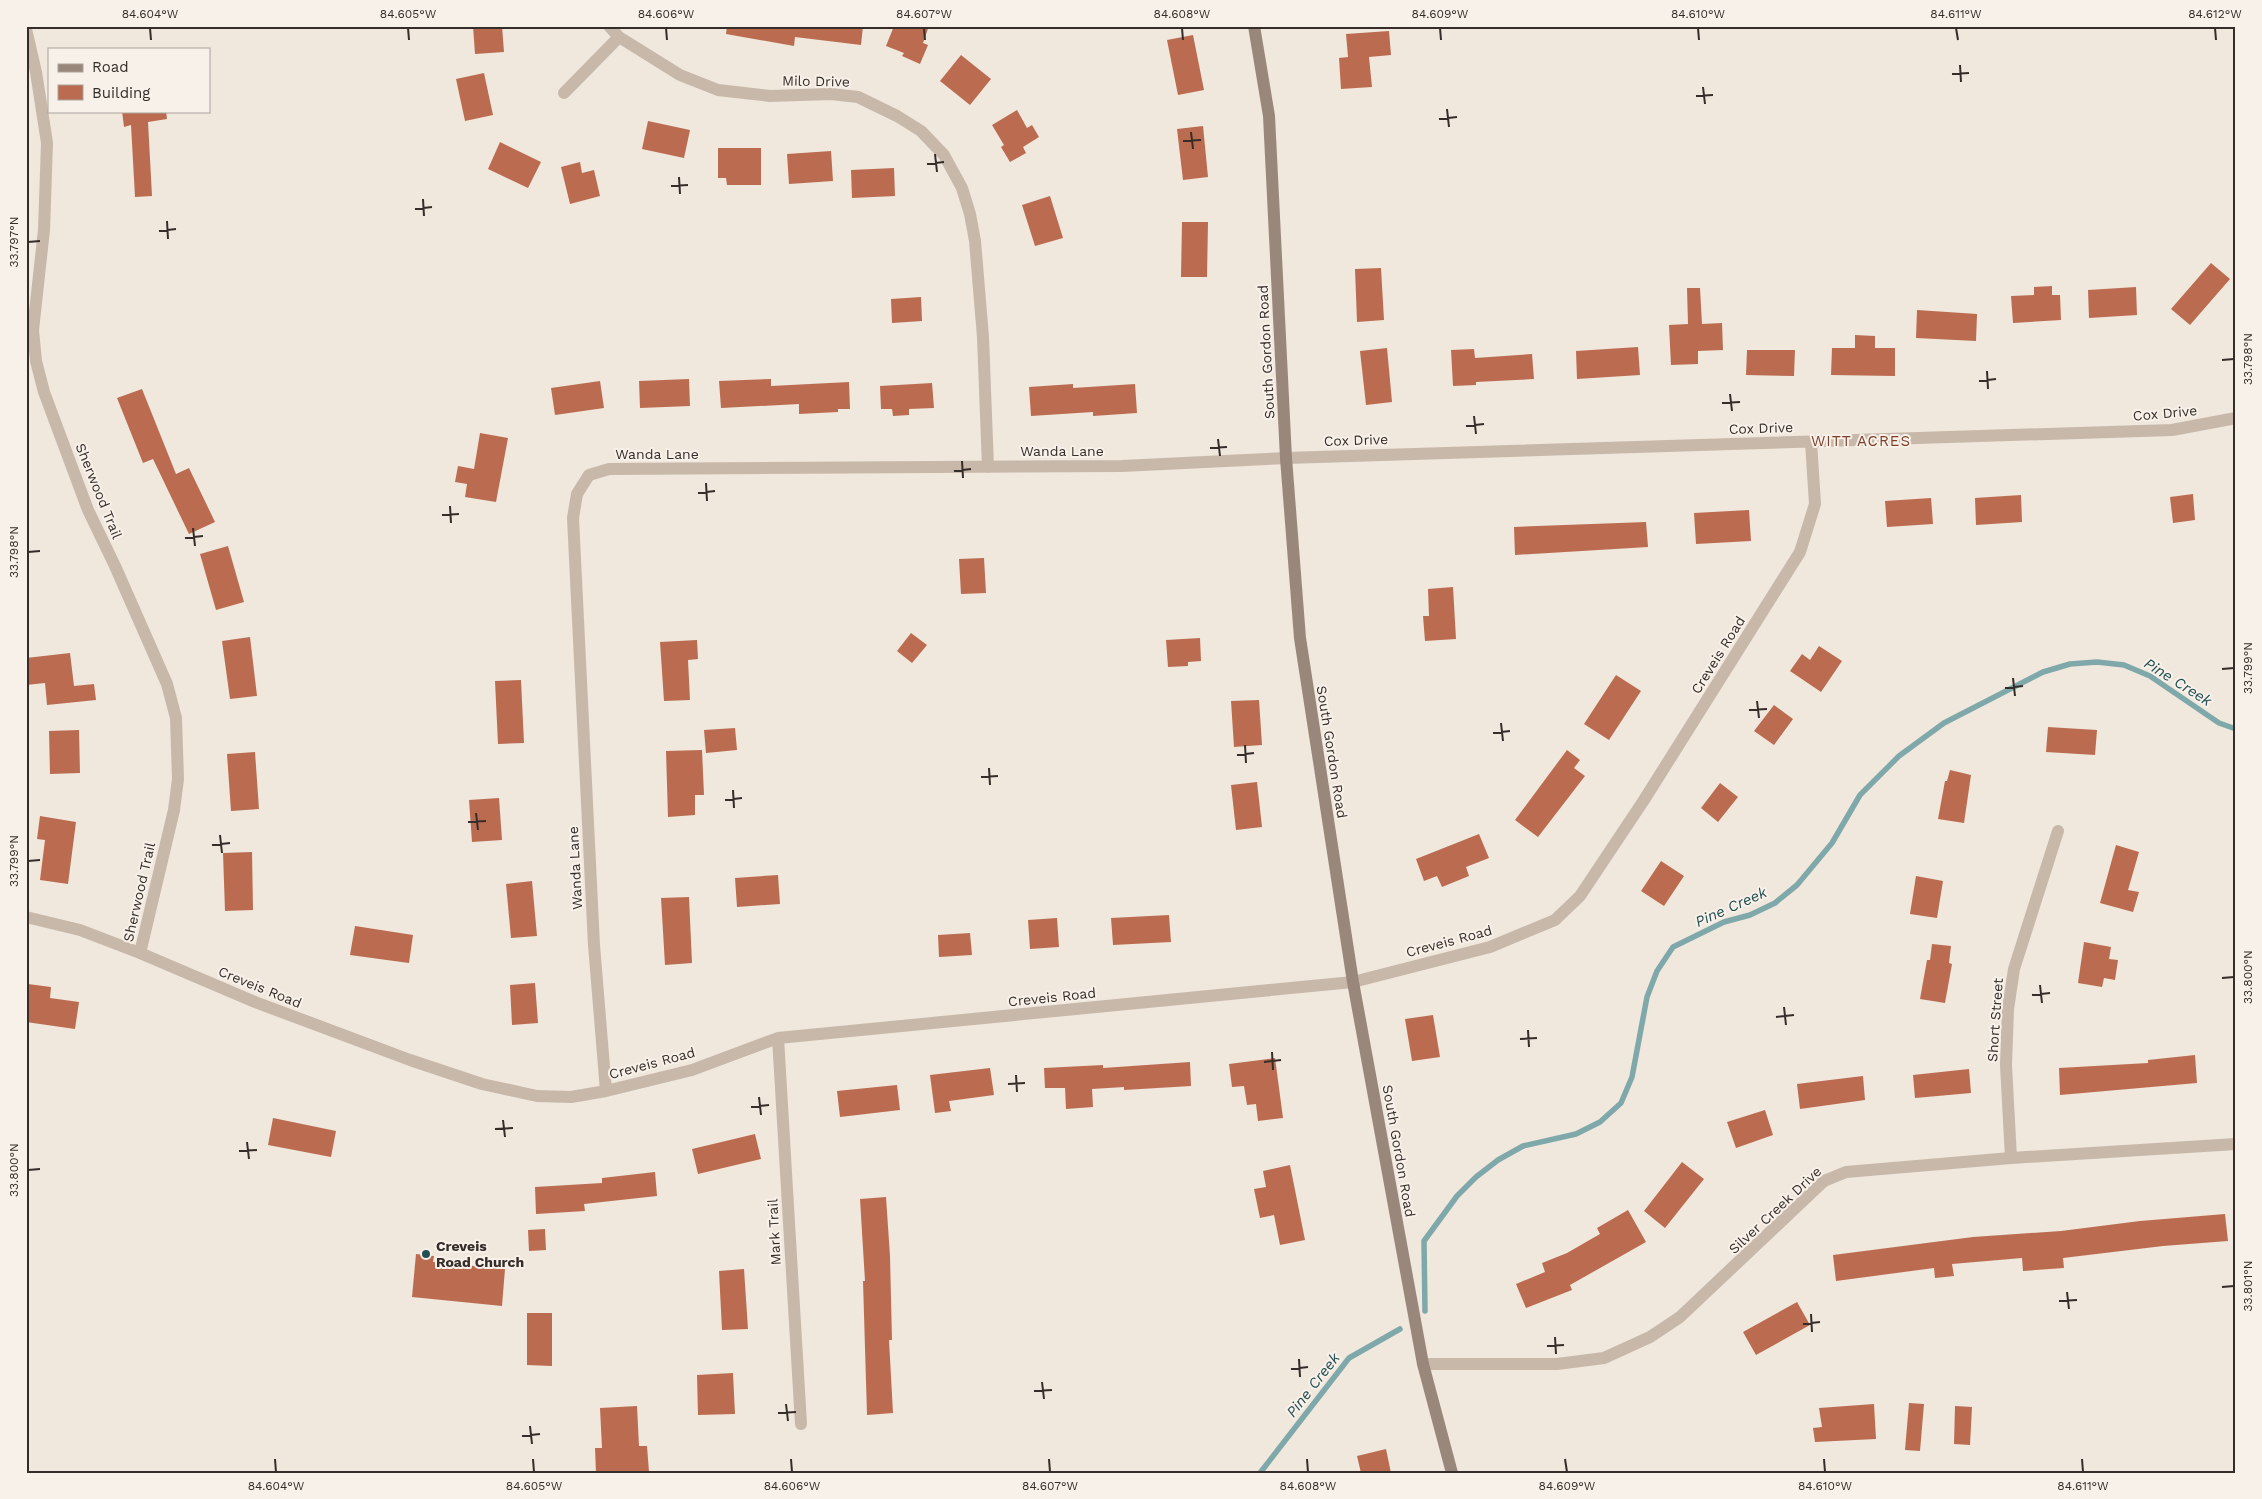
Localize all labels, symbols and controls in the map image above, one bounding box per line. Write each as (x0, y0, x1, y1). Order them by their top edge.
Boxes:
text: 84.604°W (122, 7, 179, 21)
text: 84.605°W (380, 7, 437, 21)
text: 84.606°W (638, 7, 695, 21)
text: 84.607°W (896, 7, 952, 21)
text: 84.608°W (1154, 7, 1211, 21)
text: 84.609°W (1412, 7, 1469, 21)
text: 84.610°W (1671, 7, 1726, 21)
text: 84.611°W (1930, 7, 1982, 21)
text: 84.612°W (2188, 7, 2242, 21)
legend (48, 48, 210, 112)
text: Road (92, 58, 129, 76)
street label: Milo Drive (782, 72, 850, 90)
text: Building (92, 84, 150, 102)
text: 33.797°N (7, 216, 21, 268)
street label: South Gordon Road (1255, 285, 1277, 419)
text: 33.798°N (2241, 333, 2255, 385)
street label: Cox Drive (2132, 402, 2198, 424)
street label: Cox Drive (1728, 419, 1794, 437)
street label: Cox Drive (1323, 431, 1389, 449)
district label: WITT ACRES (1811, 432, 1911, 450)
street label: Sherwood Trail (73, 441, 126, 542)
street label: Wanda Lane (1020, 443, 1104, 459)
street label: Wanda Lane (615, 446, 699, 462)
text: 33.798°N (7, 526, 21, 578)
street label: Creveis Road (1688, 613, 1748, 697)
text: 33.799°N (2241, 642, 2255, 694)
water label: Pine Creek (2141, 654, 2216, 710)
street label: South Gordon Road (1314, 685, 1350, 819)
street label: Wanda Lane (565, 826, 585, 910)
text: 33.799°N (7, 835, 21, 887)
street label: Sherwood Trail (120, 840, 158, 943)
water label: Pine Creek (1692, 883, 1770, 931)
street label: Creveis Road (1404, 922, 1494, 960)
text: 33.800°N (2241, 950, 2255, 1004)
street label: Creveis Road (216, 963, 304, 1011)
street label: Short Street (1984, 977, 2006, 1063)
street label: Creveis Road (1007, 984, 1097, 1010)
street label: Creveis Road (607, 1044, 697, 1082)
street label: South Gordon Road (1379, 1084, 1419, 1218)
text: 33.800°N (7, 1143, 21, 1197)
street label: Silver Creek Drive (1725, 1163, 1825, 1257)
street label: Mark Trail (764, 1198, 784, 1266)
place label: Creveis Road Church (436, 1238, 524, 1270)
marker: Creveis Road Church (420, 1248, 432, 1260)
text: 33.801°N (2241, 1260, 2255, 1312)
water label: Pine Creek (1282, 1349, 1344, 1421)
text: 84.604°W (248, 1479, 305, 1493)
text: 84.605°W (506, 1479, 563, 1493)
text: 84.606°W (764, 1479, 821, 1493)
text: 84.607°W (1022, 1479, 1078, 1493)
text: 84.608°W (1280, 1479, 1337, 1493)
text: 84.609°W (1539, 1479, 1596, 1493)
text: 84.610°W (1798, 1479, 1853, 1493)
text: 84.611°W (2057, 1479, 2109, 1493)

